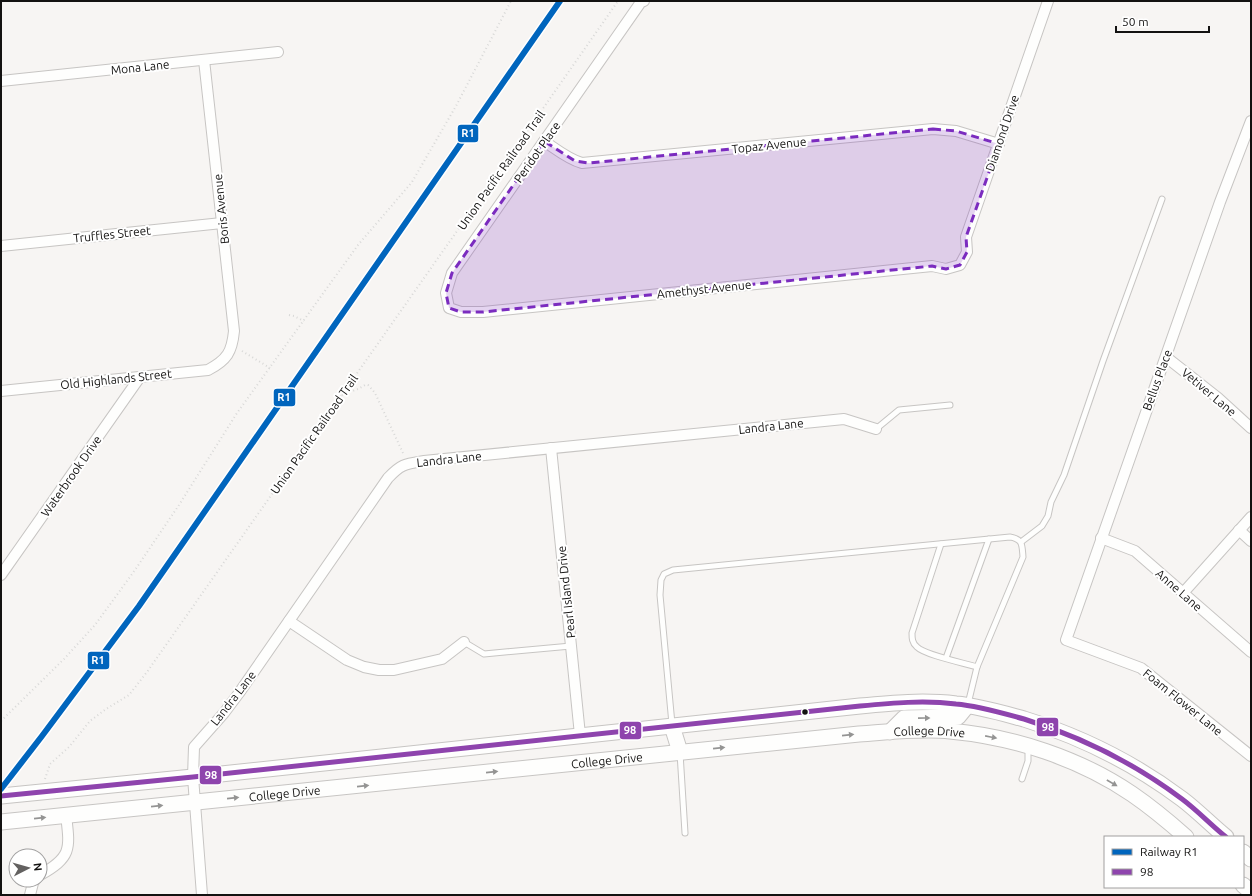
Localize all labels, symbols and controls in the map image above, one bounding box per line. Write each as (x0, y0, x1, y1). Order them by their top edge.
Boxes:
scale bar (1116, 8, 1209, 34)
text: 50 m (1122, 15, 1149, 28)
street label: Mona Lane (110, 57, 170, 77)
street label: Diamond Drive (983, 93, 1021, 173)
street label: Union Pacific Railroad Trail (455, 108, 547, 232)
street label: Peridot Place (511, 119, 563, 185)
line badge: R1 (457, 124, 479, 143)
text: R1 (461, 127, 475, 139)
street label: Topaz Avenue (731, 135, 807, 155)
street label: Boris Avenue (211, 173, 231, 245)
street label: Truffles Street (73, 223, 152, 245)
street label: Amethyst Avenue (656, 278, 752, 300)
street label: Bellus Place (1140, 348, 1174, 412)
street label: Vetiver Lane (1179, 366, 1239, 418)
street label: Old Highlands Street (60, 367, 173, 391)
street label: Union Pacific Railroad Trail (268, 372, 360, 496)
line badge: R1 (273, 388, 296, 407)
text: R1 (277, 391, 291, 403)
street label: Landra Lane (738, 416, 804, 436)
street label: Waterbrook Drive (38, 433, 104, 519)
street label: Landra Lane (416, 449, 482, 469)
street label: Pearl Island Drive (555, 545, 577, 639)
street label: Anne Lane (1153, 567, 1205, 613)
line badge: R1 (87, 651, 110, 670)
text: R1 (91, 654, 105, 666)
street label: Foam Flower Lane (1141, 666, 1225, 738)
street label: Landra Lane (208, 668, 258, 728)
unlabelled marker (800, 707, 810, 717)
one-way arrow (918, 715, 931, 721)
line badge: 98 (1036, 717, 1059, 737)
line badge: 98 (619, 721, 642, 740)
text: 98 (1042, 721, 1054, 733)
street label: College Drive (893, 723, 966, 739)
text: 98 (624, 724, 636, 736)
one-way arrow (842, 732, 854, 739)
one-way arrow (985, 734, 997, 740)
one-way arrow (713, 745, 725, 752)
street label: College Drive (570, 750, 643, 770)
line badge: 98 (199, 765, 222, 785)
text: 98 (205, 769, 217, 781)
one-way arrow (486, 769, 498, 776)
one-way arrow (1106, 779, 1118, 786)
one-way arrow (357, 782, 369, 789)
street label: College Drive (248, 783, 321, 803)
one-way arrow (227, 795, 239, 802)
one-way arrow (151, 803, 163, 809)
one-way arrow (34, 815, 46, 821)
legend (1104, 836, 1244, 888)
text: Railway R1 (1140, 845, 1198, 858)
north arrow (8, 848, 48, 888)
text: N (32, 862, 44, 872)
text: 98 (1140, 865, 1154, 878)

